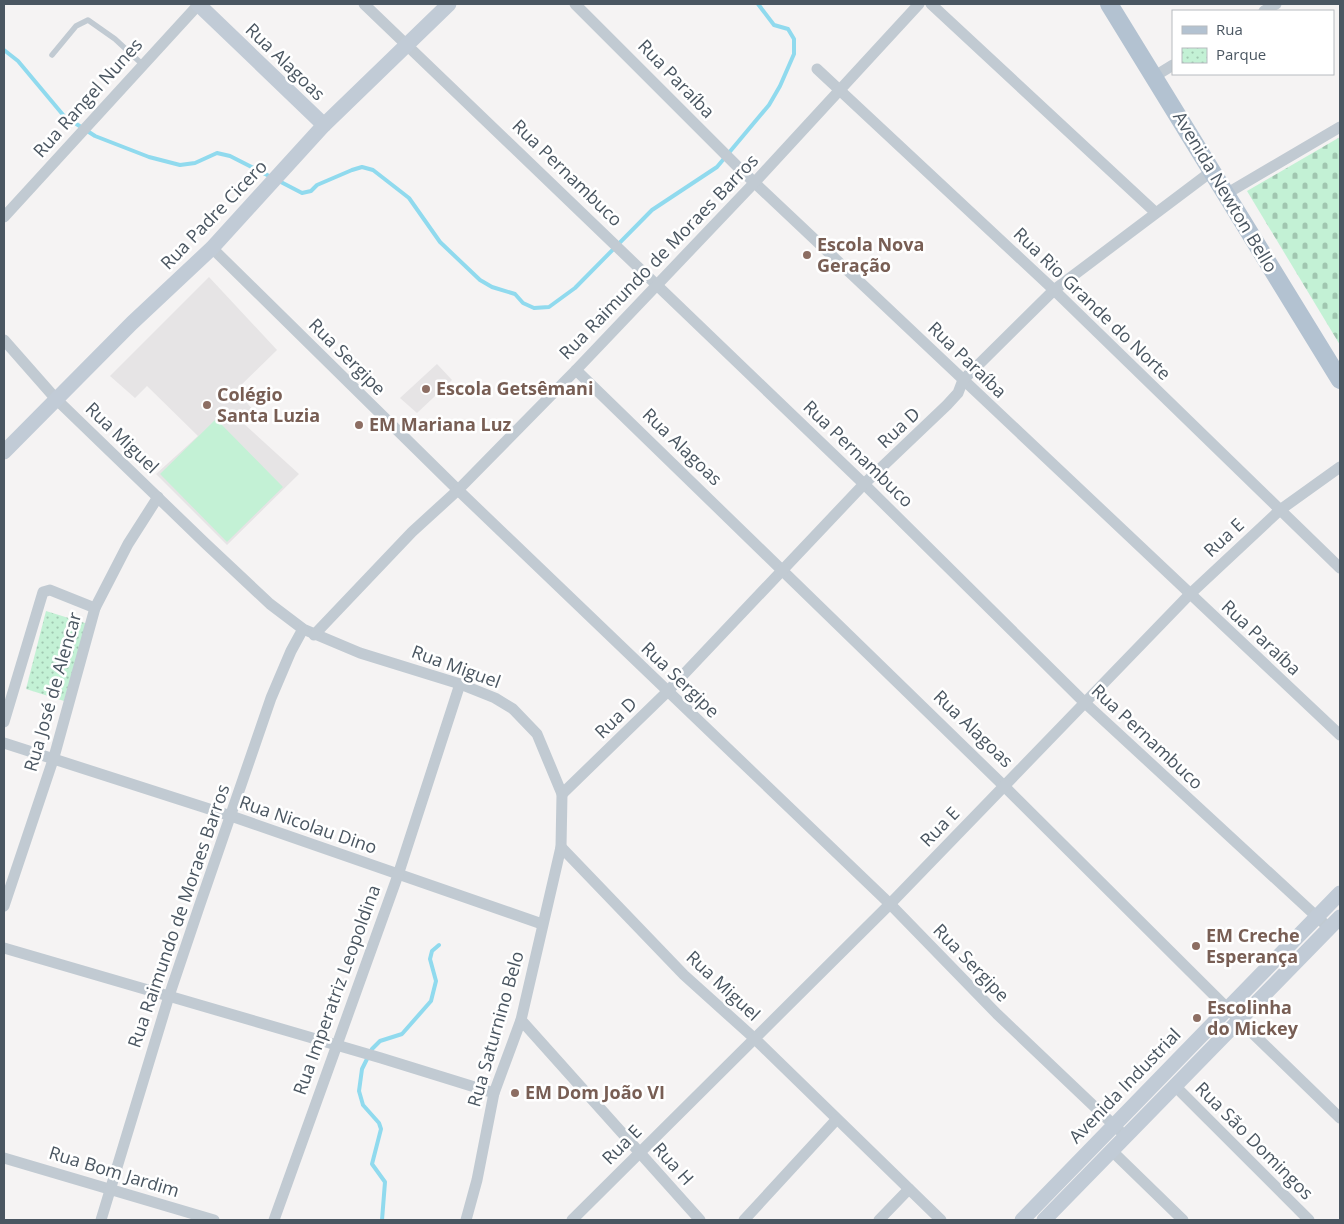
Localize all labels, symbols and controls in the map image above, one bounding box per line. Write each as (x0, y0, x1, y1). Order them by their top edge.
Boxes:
legend (1172, 10, 1334, 75)
street label: Rua Alagoas (241, 17, 331, 105)
text: Rua (1216, 19, 1243, 39)
street label: Rua Rangel Nunes (27, 33, 147, 162)
street label: Rua Paraíba (633, 34, 720, 123)
text: Parque (1216, 44, 1266, 64)
street label: Avenida Newton Bello (1168, 106, 1284, 277)
street label: Rua Pernambuco (507, 114, 628, 231)
street label: Rua Raimundo de Moraes Barros (553, 148, 763, 364)
street label: Rua Padre Cicero (155, 154, 272, 274)
street label: Rua Rio Grande do Norte (1009, 222, 1177, 385)
place label: Escola Nova Geração (817, 232, 924, 277)
marker: Escola Nova Geração (801, 249, 813, 261)
street label: Rua Sergipe (304, 313, 391, 400)
street label: Rua Paraíba (923, 316, 1012, 403)
place label: Escola Getsêmani (436, 376, 593, 400)
place label: Colégio Santa Luzia (217, 382, 320, 427)
marker: Escola Getsêmani (420, 383, 432, 395)
street label: Rua Pernambuco (798, 395, 919, 512)
street label: Rua Miguel (81, 396, 164, 478)
marker: Colégio Santa Luzia (201, 399, 213, 411)
street label: Rua D (872, 401, 925, 453)
street label: Rua Alagoas (638, 402, 728, 490)
place label: EM Mariana Luz (369, 412, 511, 436)
marker: EM Mariana Luz (353, 419, 365, 431)
street label: Rua E (1198, 513, 1249, 562)
street label: Rua Paraíba (1217, 594, 1307, 680)
street label: Rua José de Alencar (18, 609, 86, 774)
street label: Rua Sergipe (637, 636, 725, 723)
street label: Rua Miguel (409, 639, 504, 693)
street label: Rua Pernambuco (1087, 678, 1209, 794)
street label: Rua Alagoas (929, 684, 1019, 772)
street label: Rua D (589, 691, 642, 743)
street label: Rua Raimundo de Moraes Barros (122, 781, 234, 1051)
street label: Rua Nicolau Dino (236, 789, 380, 859)
street label: Rua E (914, 801, 964, 851)
street label: Rua Imperatriz Leopoldina (287, 881, 385, 1098)
street label: Rua Sergipe (928, 918, 1015, 1006)
place label: EM Creche Esperança (1206, 923, 1300, 968)
marker: EM Creche Esperança (1190, 940, 1202, 952)
street label: Rua Miguel (681, 945, 766, 1026)
street label: Rua Saturnino Belo (461, 948, 529, 1109)
place label: Escolinha do Mickey (1207, 995, 1299, 1040)
marker: Escolinha do Mickey (1191, 1012, 1203, 1024)
street label: Avenida Industrial (1063, 1023, 1185, 1148)
street label: Rua São Domingos (1191, 1076, 1319, 1204)
place label: EM Dom João VI (525, 1080, 665, 1104)
marker: EM Dom João VI (509, 1087, 521, 1099)
street label: Rua E (596, 1119, 646, 1169)
street label: Rua H (648, 1137, 699, 1190)
street label: Rua Bom Jardim (46, 1140, 182, 1202)

